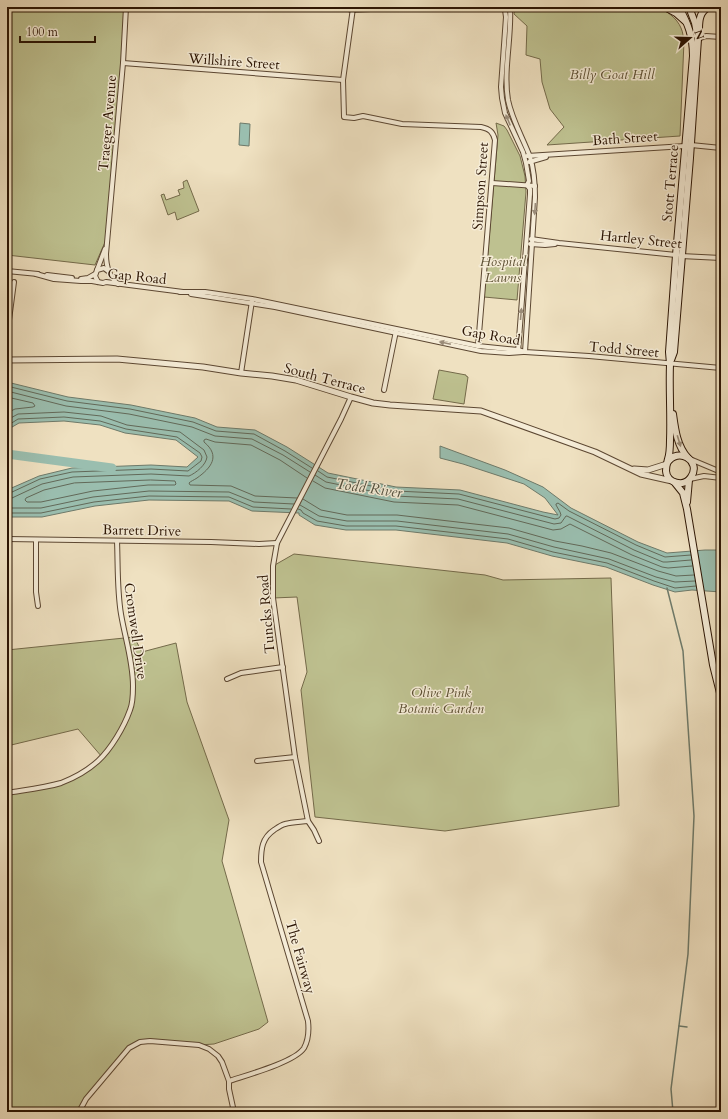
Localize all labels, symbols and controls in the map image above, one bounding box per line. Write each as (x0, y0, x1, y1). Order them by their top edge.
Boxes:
scale bar (20, 18, 95, 44)
north arrow (670, 18, 710, 58)
text: 100 m (26, 24, 59, 40)
text: N (690, 28, 708, 42)
street label: Willshire Street (187, 49, 281, 74)
park label: Billy Goat Hill (569, 65, 656, 84)
street label: Traeger Avenue (94, 74, 121, 172)
one-way arrow (505, 113, 511, 125)
street label: Bath Street (592, 127, 659, 150)
street label: Simpson Street (468, 141, 493, 231)
street label: Stott Terrace (658, 144, 683, 222)
one-way arrow (531, 203, 538, 215)
street label: Hartley Street (599, 226, 683, 253)
park label: Hospital Lawns (480, 252, 527, 287)
street label: Gap Road (107, 264, 168, 289)
one-way arrow (518, 308, 525, 320)
street label: Gap Road (460, 321, 522, 350)
street label: Todd Street (588, 337, 660, 362)
one-way arrow (439, 340, 451, 346)
street label: South Terrace (282, 358, 368, 398)
one-way arrow (676, 436, 682, 448)
water label: Todd River (335, 473, 404, 503)
street label: Barrett Drive (103, 520, 181, 541)
street label: Tuncks Road (254, 573, 279, 654)
street label: Cromwell Drive (119, 581, 152, 681)
park label: Olive Pink Botanic Garden (398, 683, 484, 718)
street label: The Fairway (281, 918, 320, 997)

